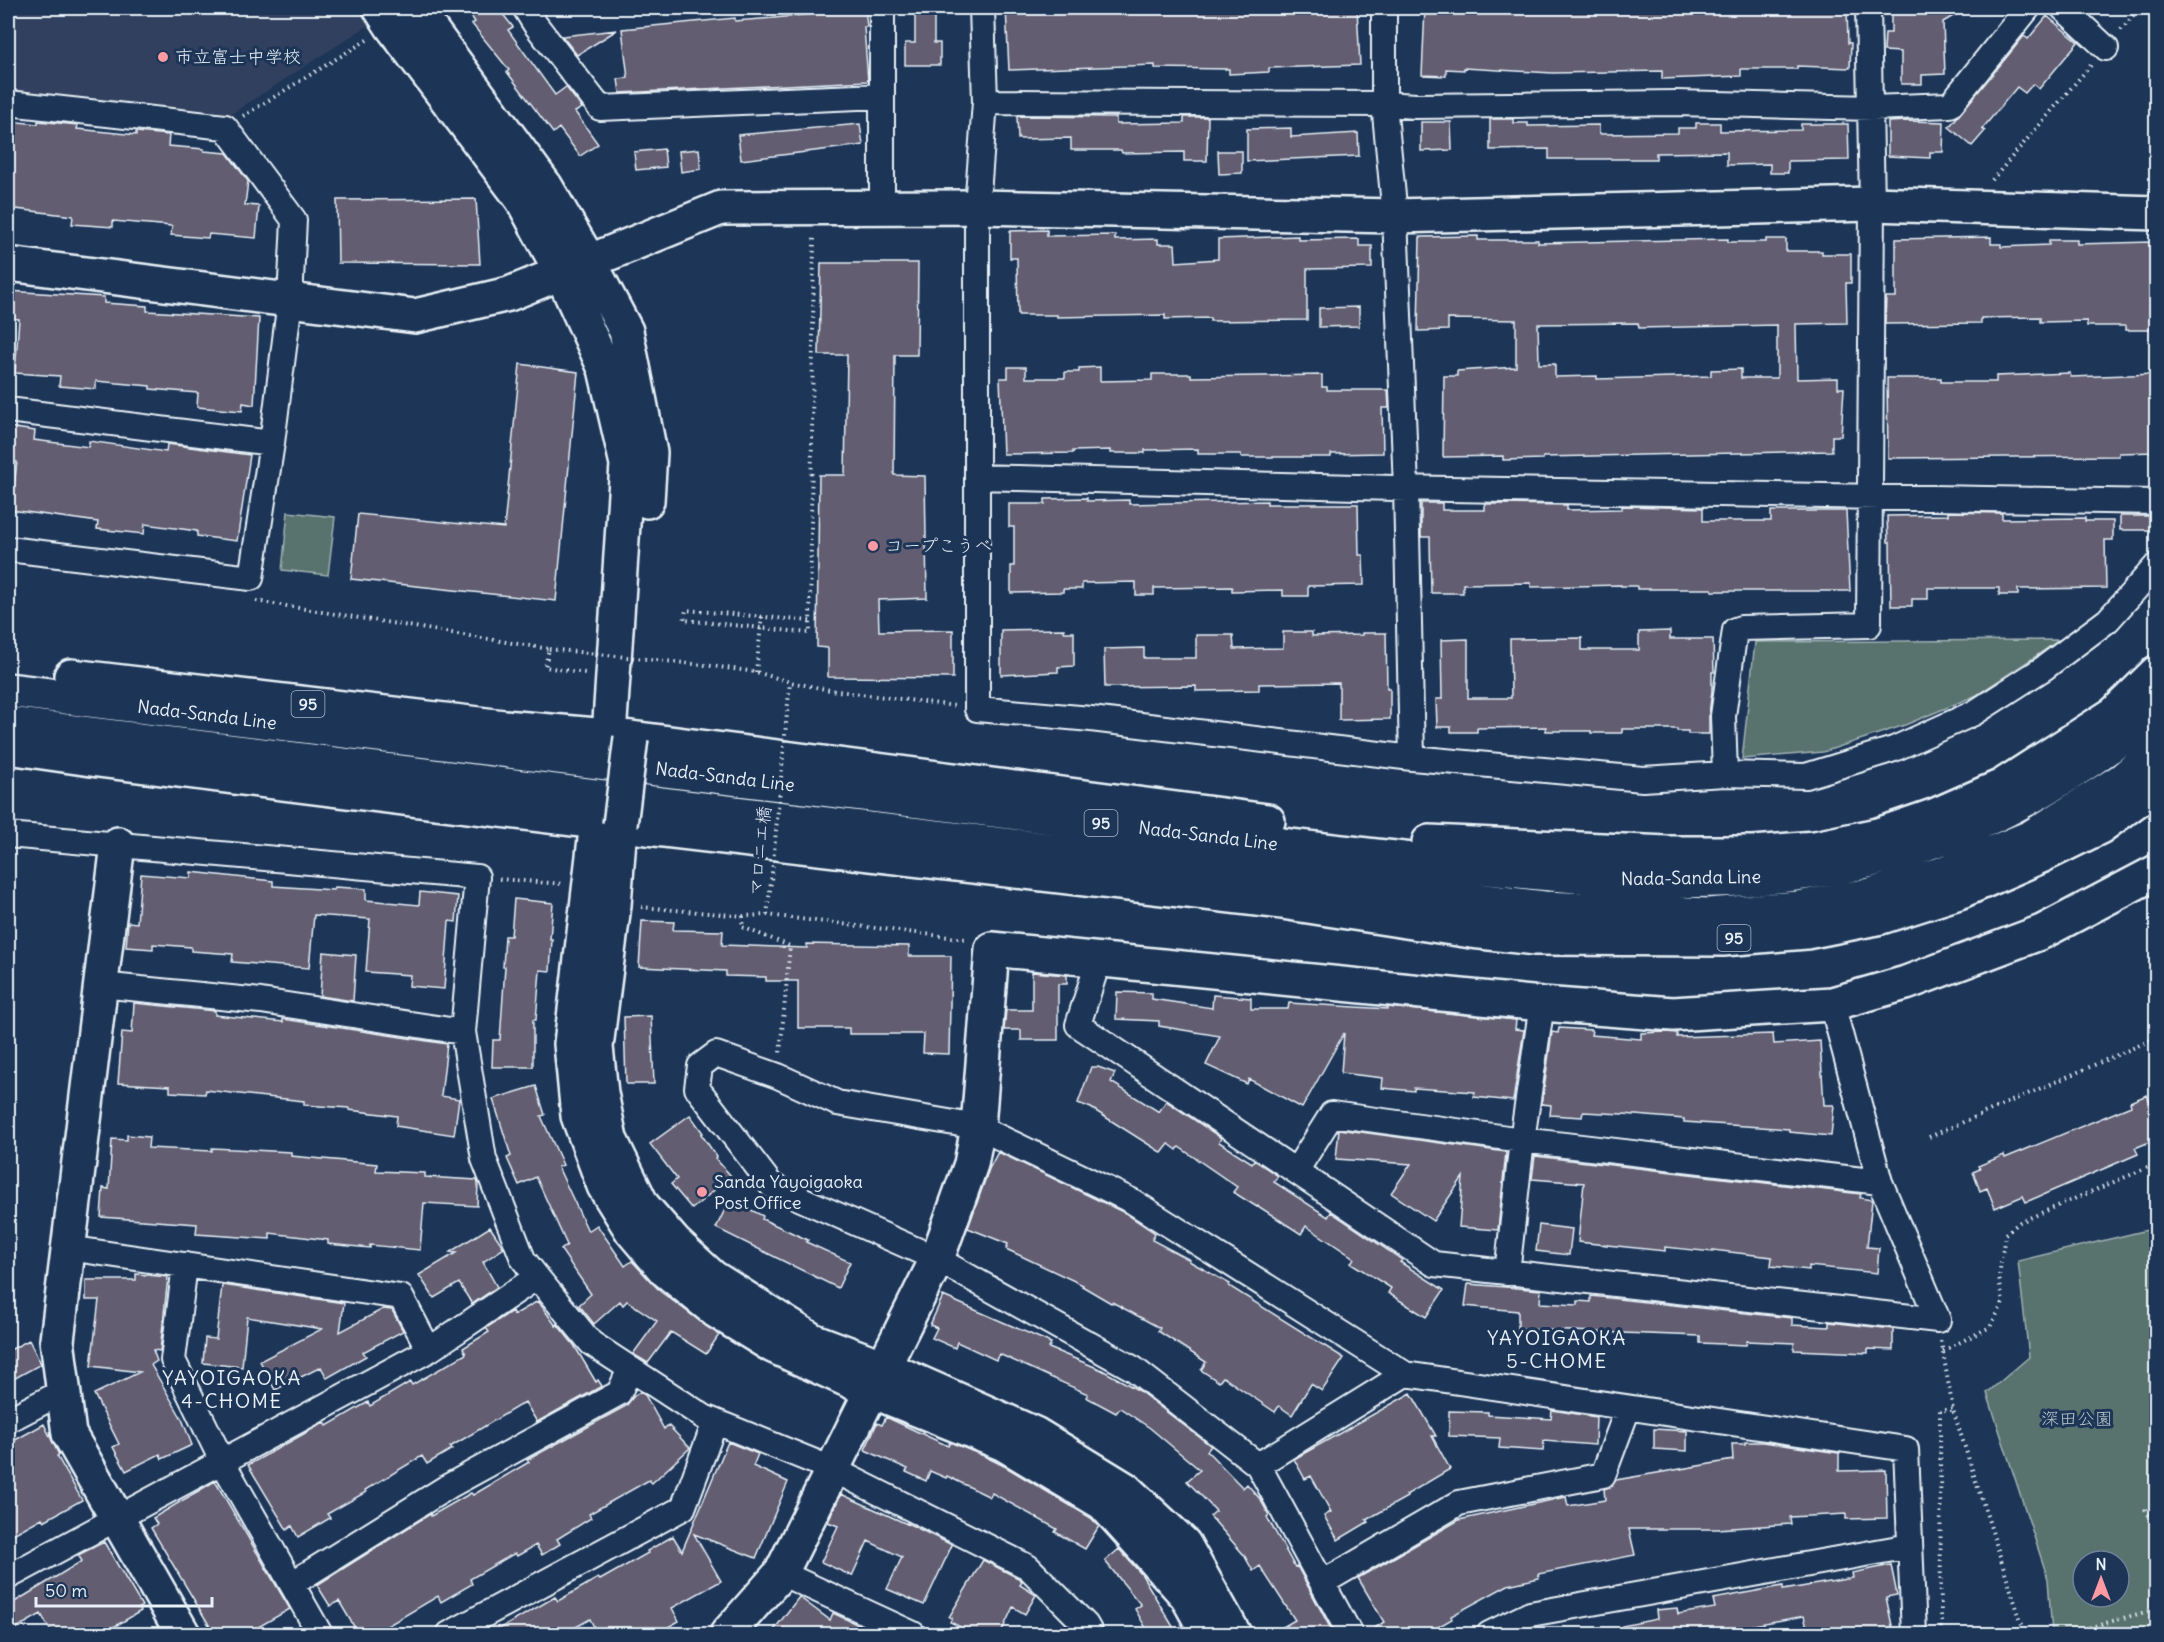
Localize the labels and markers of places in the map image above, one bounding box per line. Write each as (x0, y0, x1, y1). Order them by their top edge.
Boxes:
place label: 市立富士中学校 (175, 45, 301, 68)
marker: 市立富士中学校 (156, 50, 170, 64)
place label: コープこうべ (885, 534, 992, 557)
marker: コープこうべ (866, 539, 880, 553)
place label: Sanda Yayoigaoka Post Office (714, 1170, 863, 1214)
marker: Sanda Yayoigaoka Post Office (695, 1185, 709, 1199)

